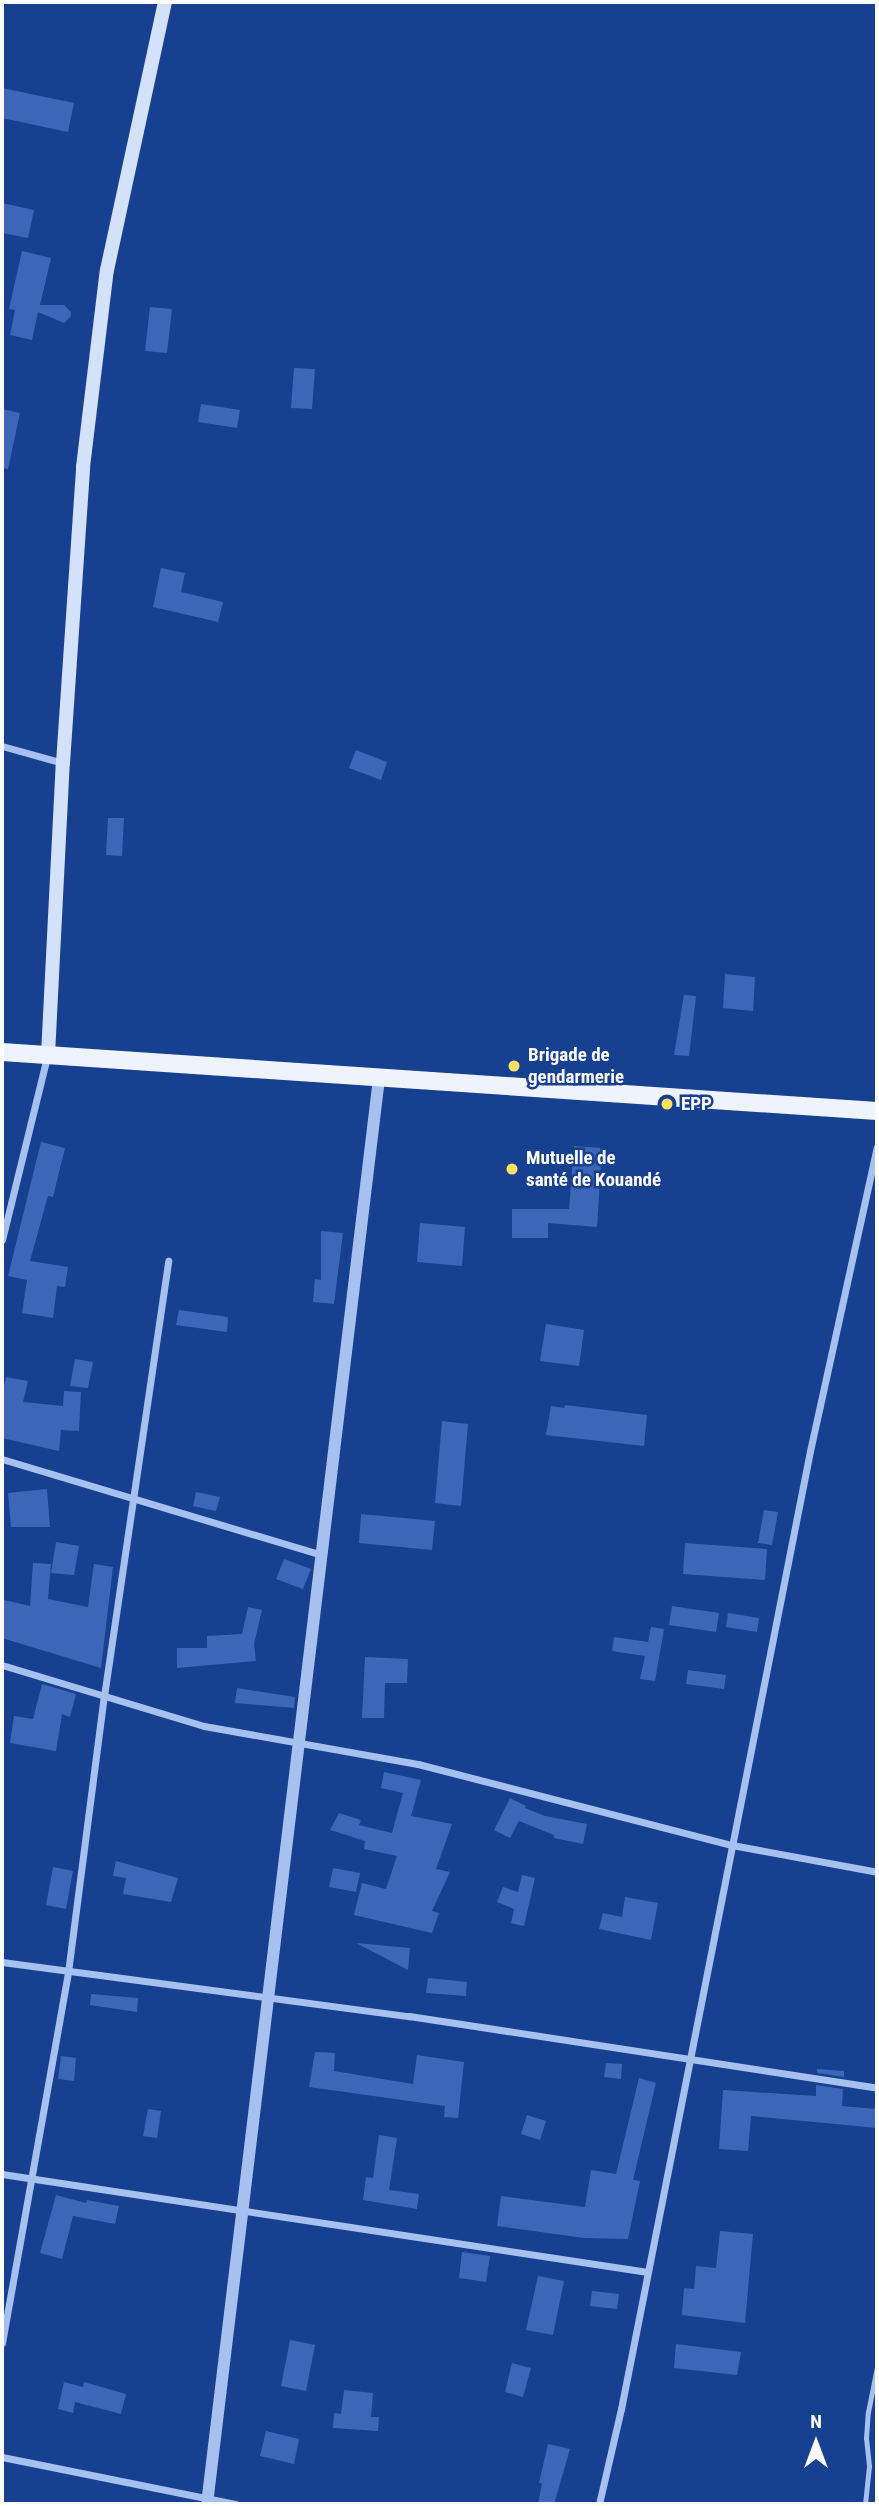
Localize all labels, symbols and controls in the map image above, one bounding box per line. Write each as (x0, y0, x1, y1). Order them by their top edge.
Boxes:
place label: Brigade de gendarmerie (528, 1044, 624, 1088)
marker: Brigade de gendarmerie (506, 1058, 522, 1074)
place label: EPP (681, 1093, 712, 1115)
marker: EPP (659, 1096, 675, 1112)
place label: Mutuelle de santé de Kouandé (526, 1147, 661, 1191)
marker: Mutuelle de santé de Kouandé (504, 1161, 520, 1177)
north arrow (781, 2408, 851, 2478)
text: N (810, 2410, 822, 2433)

